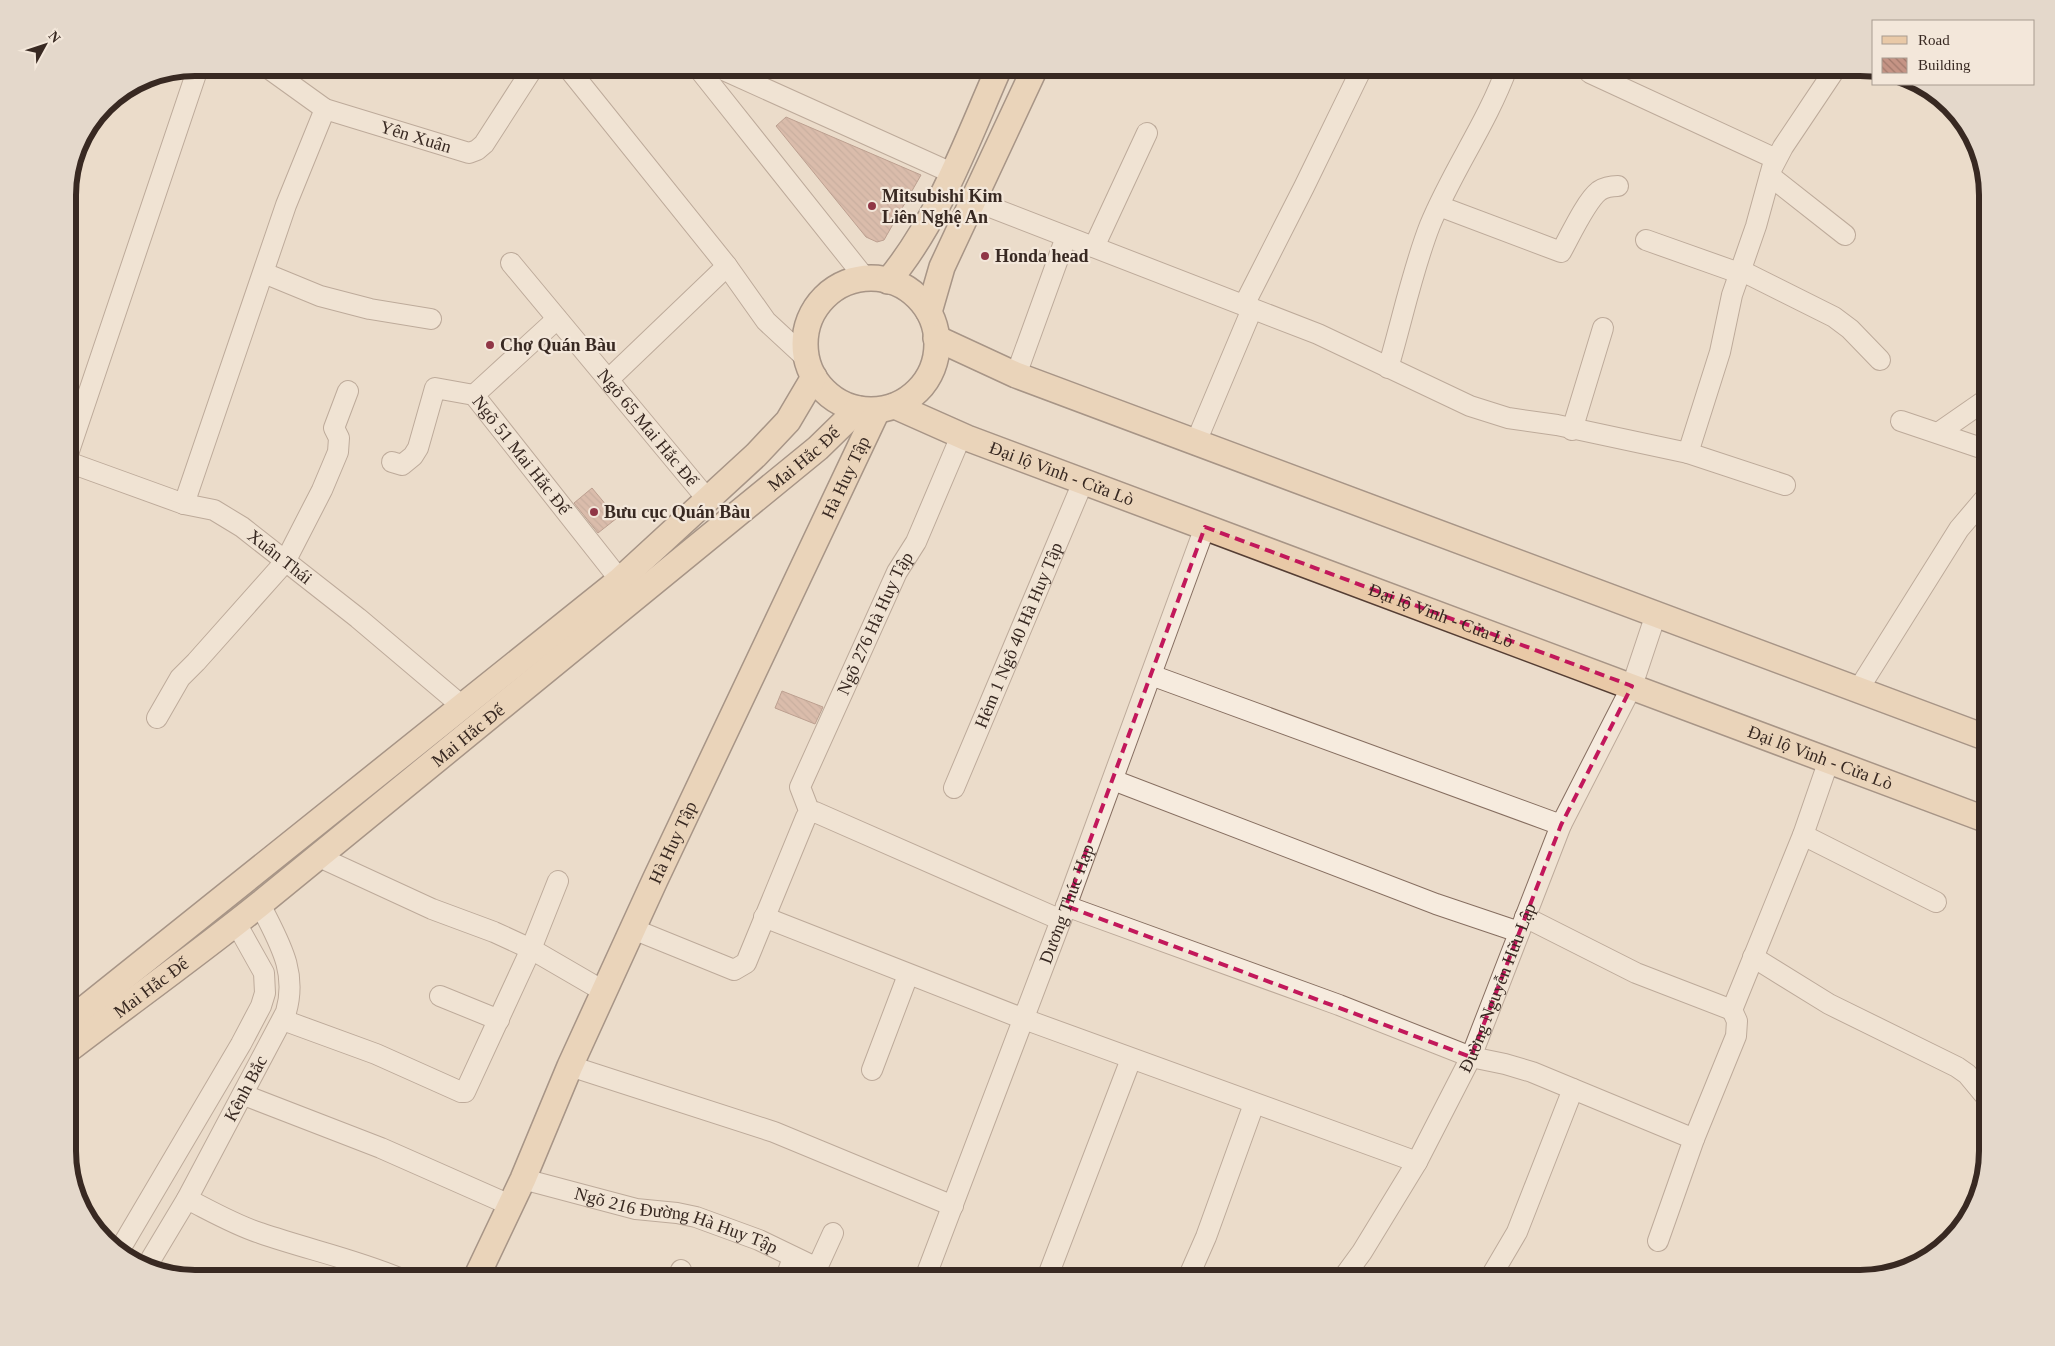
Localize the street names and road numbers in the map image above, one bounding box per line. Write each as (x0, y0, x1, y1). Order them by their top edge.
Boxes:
street label: Yên Xuân (378, 116, 454, 157)
street label: Ngõ 65 Mai Hắc Đế (593, 365, 703, 491)
street label: Ngõ 51 Mai Hắc Đế (468, 392, 575, 519)
street label: Mai Hắc Đế (764, 422, 844, 495)
street label: Hà Huy Tập (818, 433, 874, 522)
street label: Đại lộ Vinh - Cửa Lò (987, 437, 1137, 510)
street label: Xuân Thái (244, 525, 316, 588)
street label: Hẻm 1 Ngõ 40 Hà Huy Tập (970, 539, 1066, 731)
street label: Ngõ 276 Hà Huy Tập (833, 548, 917, 698)
street label: Đại lộ Vinh - Cửa Lò (1366, 579, 1516, 652)
street label: Mai Hắc Đế (428, 699, 509, 771)
street label: Đại lộ Vinh - Cửa Lò (1745, 721, 1895, 794)
street label: Hà Huy Tập (645, 798, 701, 887)
street label: Dương Thúc Hạp (1035, 841, 1098, 967)
street label: Đường Nguyễn Hữu Lập (1455, 900, 1540, 1076)
street label: Mai Hắc Đế (110, 953, 193, 1022)
street label: Kênh Bắc (220, 1052, 271, 1125)
street label: Ngõ 216 Đường Hà Huy Tập (572, 1183, 781, 1258)

